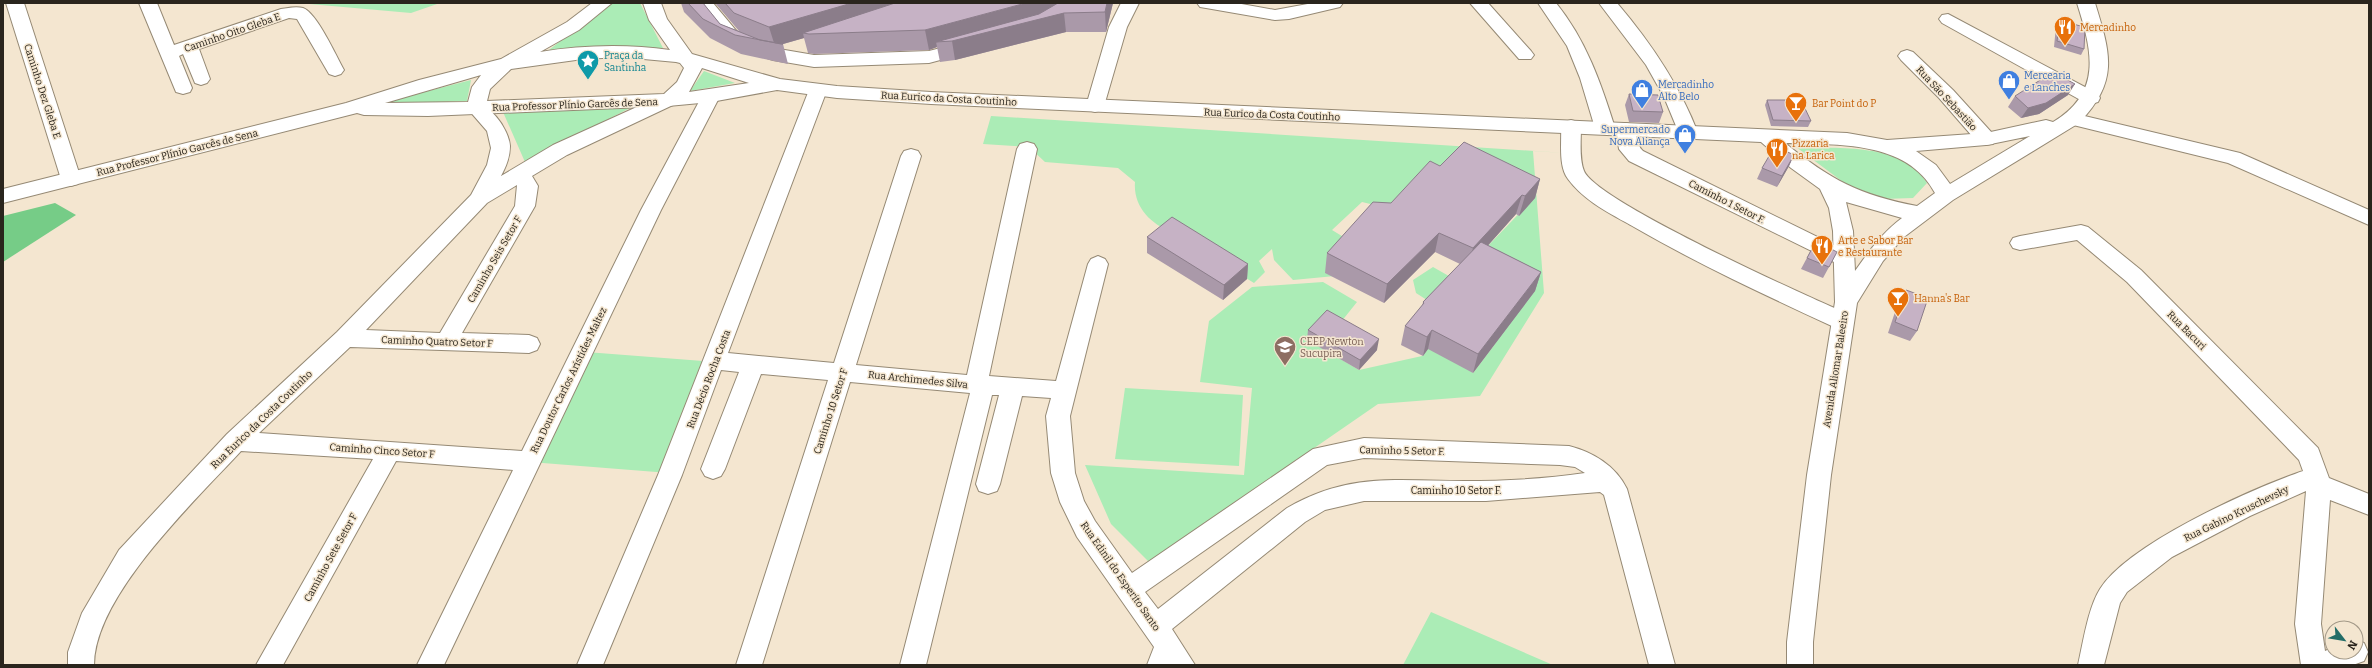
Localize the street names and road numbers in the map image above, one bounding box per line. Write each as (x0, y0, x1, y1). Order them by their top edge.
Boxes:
street label: Caminho Oito Gleba E (183, 11, 282, 55)
street label: Caminho Dez Gleba E (21, 42, 63, 140)
street label: Rua São Sebastião (1913, 64, 1980, 134)
street label: Rua Eurico da Costa Coutinho (881, 89, 1018, 109)
street label: Rua Professor Plínio Garcês de Sena (492, 95, 659, 114)
street label: Rua Eurico da Costa Coutinho (1204, 107, 1341, 123)
street label: Rua Professor Plínio Garcês de Sena (95, 126, 260, 179)
street label: Caminho 1 Setor F. (1686, 177, 1767, 226)
street label: Caminho Seis Setor F (465, 214, 525, 305)
street label: Rua Doutor Carlos Aristides Maltez (528, 305, 610, 455)
street label: Rua Bacuri (2164, 309, 2208, 353)
street label: Avenida Aliomar Baleeiro (1821, 310, 1851, 428)
street label: Rua Décio Rocha Costa (685, 328, 734, 430)
street label: Caminho Quatro Setor F (381, 334, 493, 350)
street label: Caminho 10 Setor F (811, 366, 851, 456)
street label: Rua Eurico da Costa Coutinho (209, 368, 315, 471)
street label: Rua Archimedes Silva (867, 369, 969, 391)
street label: Caminho Cinco Setor F (329, 441, 435, 461)
street label: Caminho 5 Setor F. (1359, 444, 1445, 458)
street label: Rua Gabino Kruschevsky (2182, 483, 2291, 545)
street label: Caminho 10 Setor F. (1411, 485, 1501, 497)
street label: Caminho Sete Setor F (302, 511, 360, 604)
street label: Rua Edinil do Esperito Santo (1078, 520, 1163, 634)

